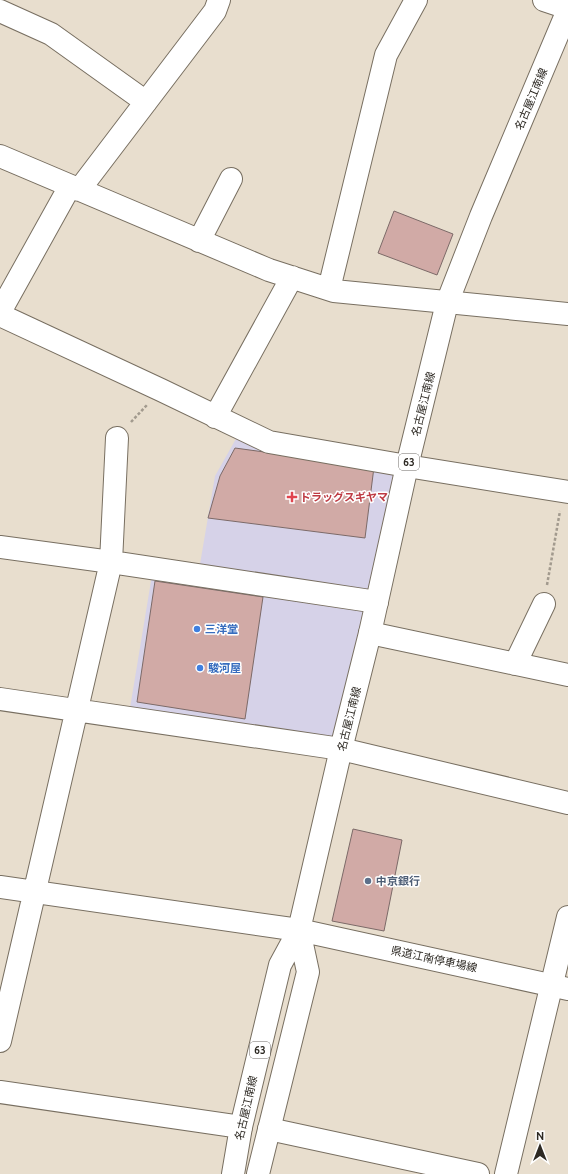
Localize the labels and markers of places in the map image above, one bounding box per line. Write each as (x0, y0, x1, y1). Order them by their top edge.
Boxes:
place label: ドラッグスギヤマ (300, 491, 388, 503)
marker: ドラッグスギヤマ (287, 492, 297, 502)
place label: 三洋堂 (205, 623, 238, 635)
marker: 三洋堂 (192, 624, 202, 634)
place label: 駿河屋 (208, 662, 241, 674)
marker: 駿河屋 (195, 663, 205, 673)
place label: 中京銀行 (376, 875, 420, 887)
marker: 中京銀行 (363, 876, 373, 886)

